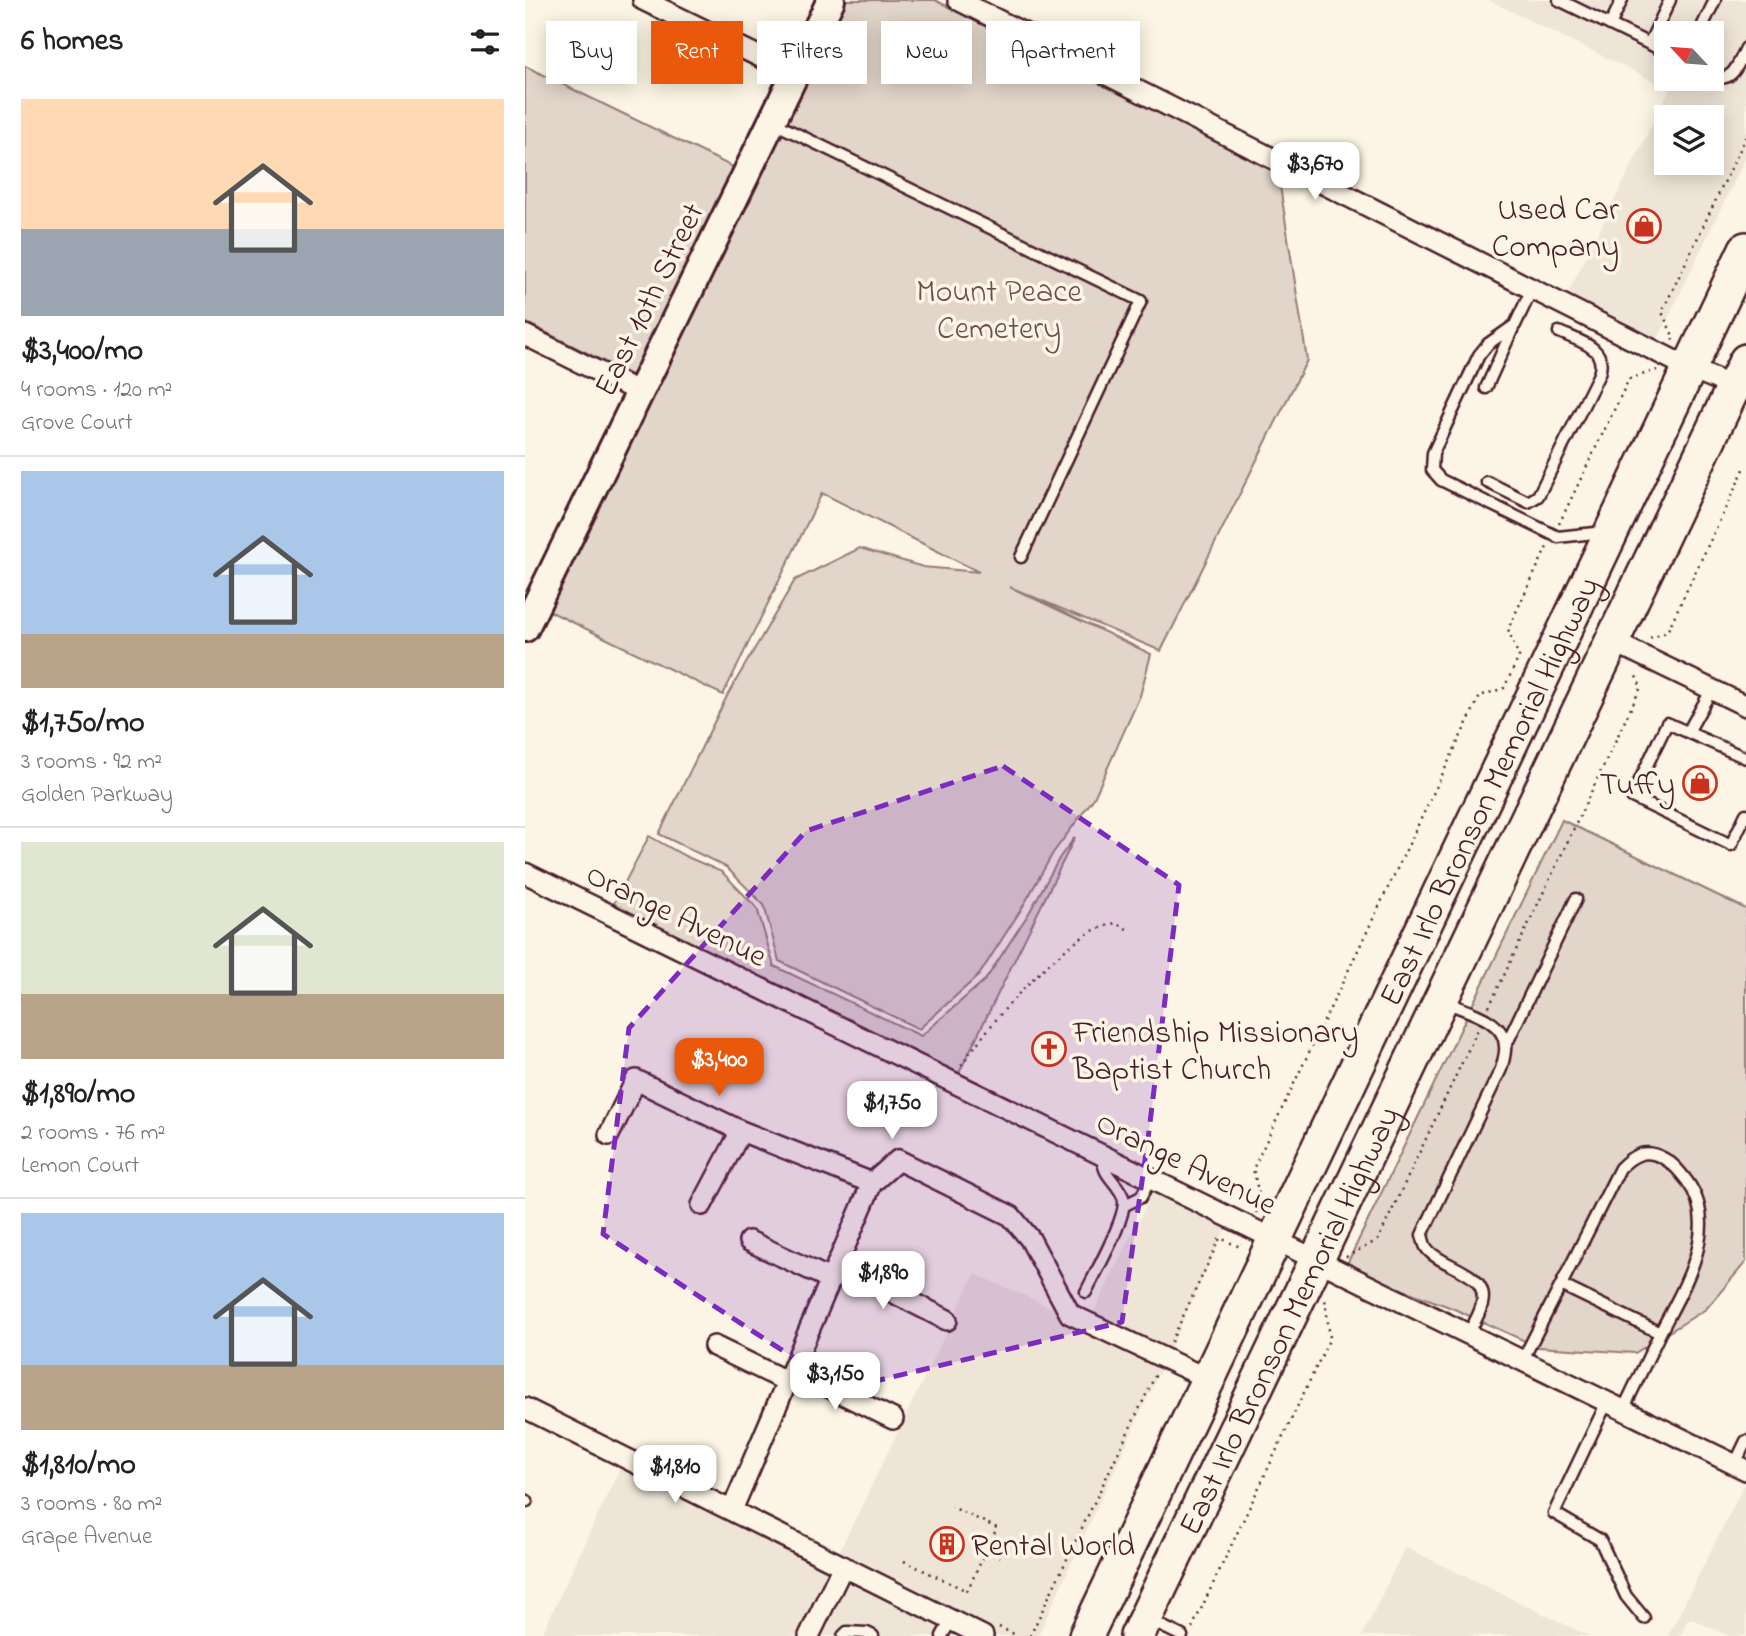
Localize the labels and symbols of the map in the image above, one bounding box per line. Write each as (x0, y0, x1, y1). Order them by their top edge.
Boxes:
north arrow (1654, 21, 1724, 91)
pin: $3,670 (1258, 142, 1372, 202)
place label: Used Car Company (1492, 188, 1619, 272)
street label: East 10th Street (584, 196, 718, 405)
shop icon: Used Car Company (1625, 207, 1663, 245)
park label: Mount Peace Cemetery (916, 270, 1082, 354)
street label: East Irlo Bronson Memorial Highway (1369, 570, 1614, 1015)
place label: Tuffy (1600, 763, 1675, 810)
shop icon: Tuffy (1681, 764, 1719, 802)
street label: Orange Avenue (577, 853, 775, 982)
place label: Friendship Missionary Baptist Church (1072, 1011, 1359, 1095)
church icon: Friendship Missionary Baptist Church (1030, 1030, 1068, 1068)
pin: $3,400 (662, 1038, 776, 1098)
pin: $1,750 (835, 1082, 949, 1141)
street label: East Irlo Bronson Memorial Highway (1168, 1099, 1414, 1544)
street label: Orange Avenue (1087, 1101, 1285, 1230)
pin: $1,890 (826, 1252, 940, 1311)
pin: $3,150 (778, 1352, 892, 1412)
pin: $1,810 (618, 1446, 732, 1505)
place label: Rental World (971, 1524, 1135, 1571)
building icon: Rental World (928, 1525, 966, 1563)

